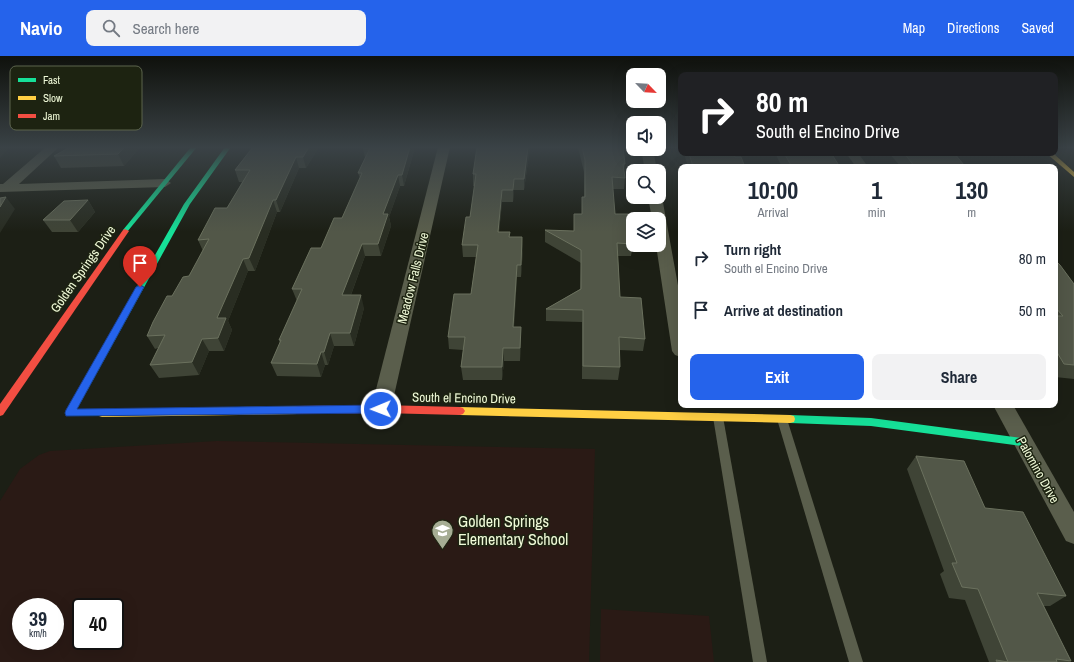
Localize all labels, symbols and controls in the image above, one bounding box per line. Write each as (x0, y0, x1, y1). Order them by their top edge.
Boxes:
search box (86, 10, 366, 46)
text: Navio (20, 15, 62, 41)
icon: search (100, 17, 122, 39)
text: Search here (132, 18, 199, 39)
text: Map (903, 19, 925, 37)
text: Directions (947, 19, 999, 37)
text: Saved (1021, 19, 1054, 37)
legend (10, 66, 142, 130)
north arrow (626, 68, 666, 108)
map controls (626, 68, 666, 252)
text: Fast (43, 73, 61, 87)
text: 80 m (756, 83, 808, 121)
icon: right (690, 88, 742, 140)
text: Slow (43, 91, 63, 105)
text: Jam (43, 109, 60, 123)
button: sound (626, 116, 666, 156)
text: South el Encino Drive (756, 119, 900, 144)
button: search (626, 164, 666, 204)
text: 10:00 (748, 174, 798, 206)
text: 1 (871, 174, 882, 206)
text: 130 (955, 174, 988, 206)
text: Arrival (758, 204, 788, 221)
text: min (868, 204, 886, 221)
text: m (967, 204, 976, 221)
button: layers (626, 212, 666, 252)
street label: Golden Springs Drive (47, 222, 119, 316)
street label: Meadow Falls Drive (393, 230, 433, 326)
text: Turn right (724, 239, 781, 260)
pin (123, 246, 157, 287)
icon: right (690, 247, 712, 269)
text: 80 m (1019, 248, 1046, 269)
icon: arrive (129, 252, 151, 274)
text: South el Encino Drive (724, 260, 828, 277)
icon: arrive (690, 299, 712, 321)
text: Arrive at destination (724, 300, 843, 321)
text: 50 m (1019, 300, 1046, 321)
button: Exit (690, 354, 864, 400)
button: Share (872, 354, 1046, 400)
position arrow (360, 388, 402, 430)
street label: South el Encino Drive (412, 389, 516, 407)
street label: Palomino Drive (1013, 434, 1063, 506)
place label: Golden Springs Elementary School (458, 510, 568, 550)
school or university icon: Golden Springs Elementary School (429, 517, 455, 550)
speed limit sign: 40 (72, 598, 124, 650)
text: 39 (29, 605, 47, 632)
text: km/h (29, 627, 47, 640)

